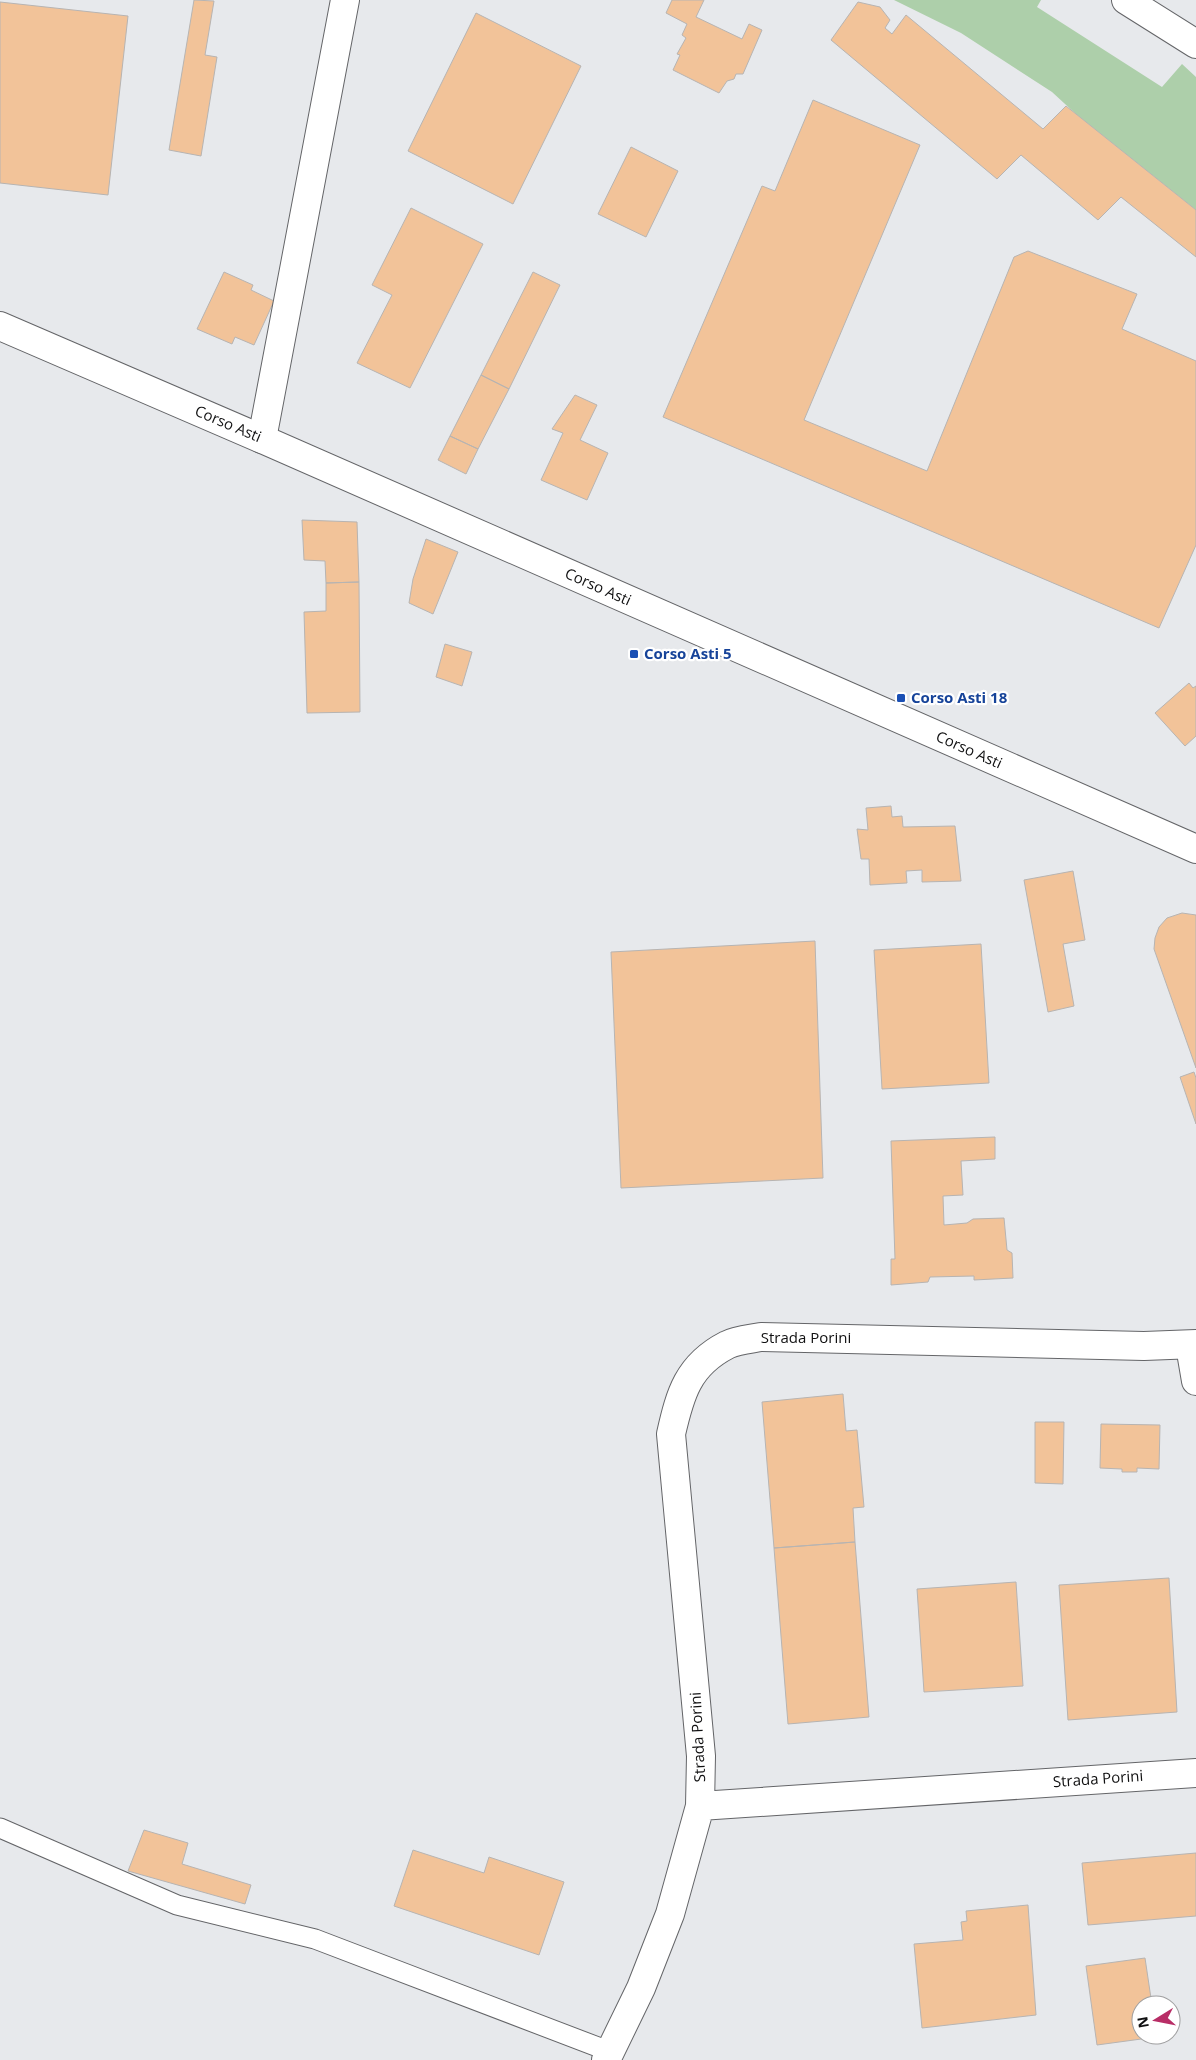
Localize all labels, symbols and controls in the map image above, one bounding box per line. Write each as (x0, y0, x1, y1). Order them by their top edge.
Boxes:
street label: Corso Asti (192, 400, 265, 446)
street label: Corso Asti (562, 563, 635, 610)
place label: Corso Asti 5 (644, 643, 732, 663)
marker: Corso Asti 5 (628, 648, 640, 660)
place label: Corso Asti 18 (911, 687, 1008, 707)
marker: Corso Asti 18 (895, 692, 907, 704)
street label: Corso Asti (933, 726, 1006, 773)
street label: Strada Porini (761, 1327, 851, 1347)
street label: Strada Porini (685, 1691, 709, 1783)
street label: Strada Porini (1052, 1765, 1144, 1791)
north arrow (1131, 1995, 1181, 2045)
text: N (1132, 2015, 1153, 2030)

